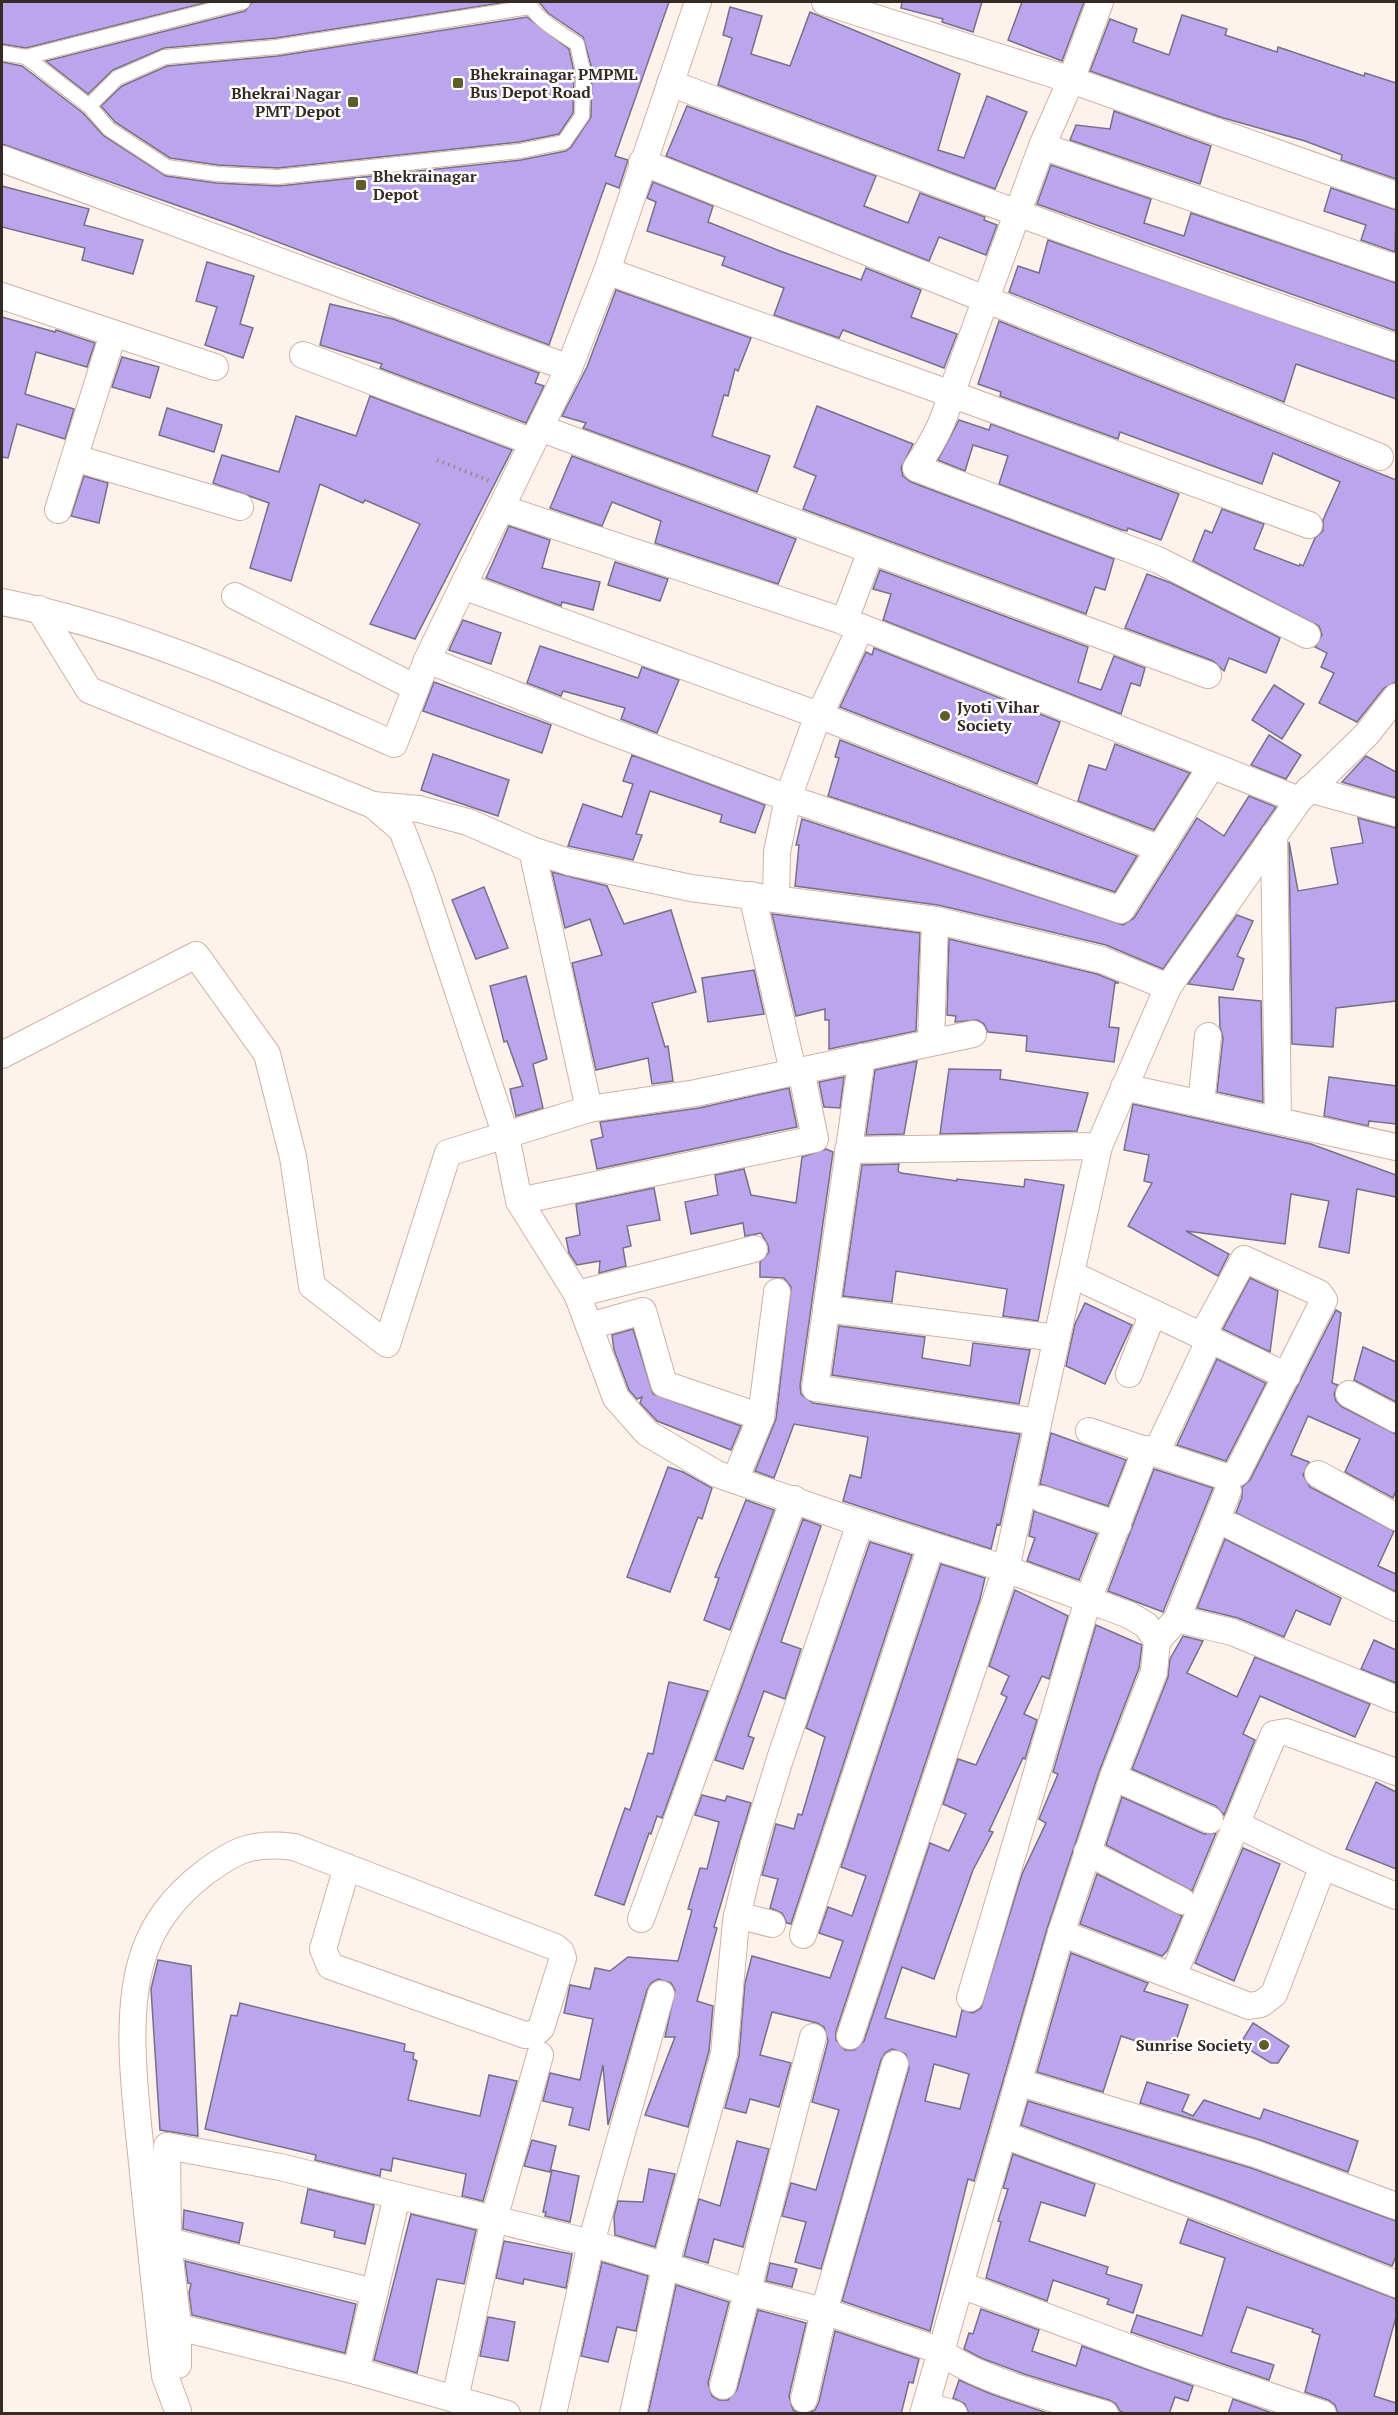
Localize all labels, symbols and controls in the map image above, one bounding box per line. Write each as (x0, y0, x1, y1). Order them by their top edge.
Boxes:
place label: Bhekrainagar PMPML Bus Depot Road (470, 63, 638, 103)
marker: Bhekrainagar PMPML Bus Depot Road (451, 76, 465, 90)
place label: Bhekrai Nagar PMT Depot (231, 82, 342, 122)
marker: Bhekrai Nagar PMT Depot (346, 95, 360, 109)
place label: Bhekrainagar Depot (373, 165, 477, 205)
marker: Bhekrainagar Depot (354, 178, 368, 192)
place label: Jyoti Vihar Society (957, 696, 1039, 736)
marker: Jyoti Vihar Society (938, 709, 952, 723)
place label: Sunrise Society (1136, 2034, 1253, 2056)
marker: Sunrise Society (1257, 2038, 1271, 2052)

